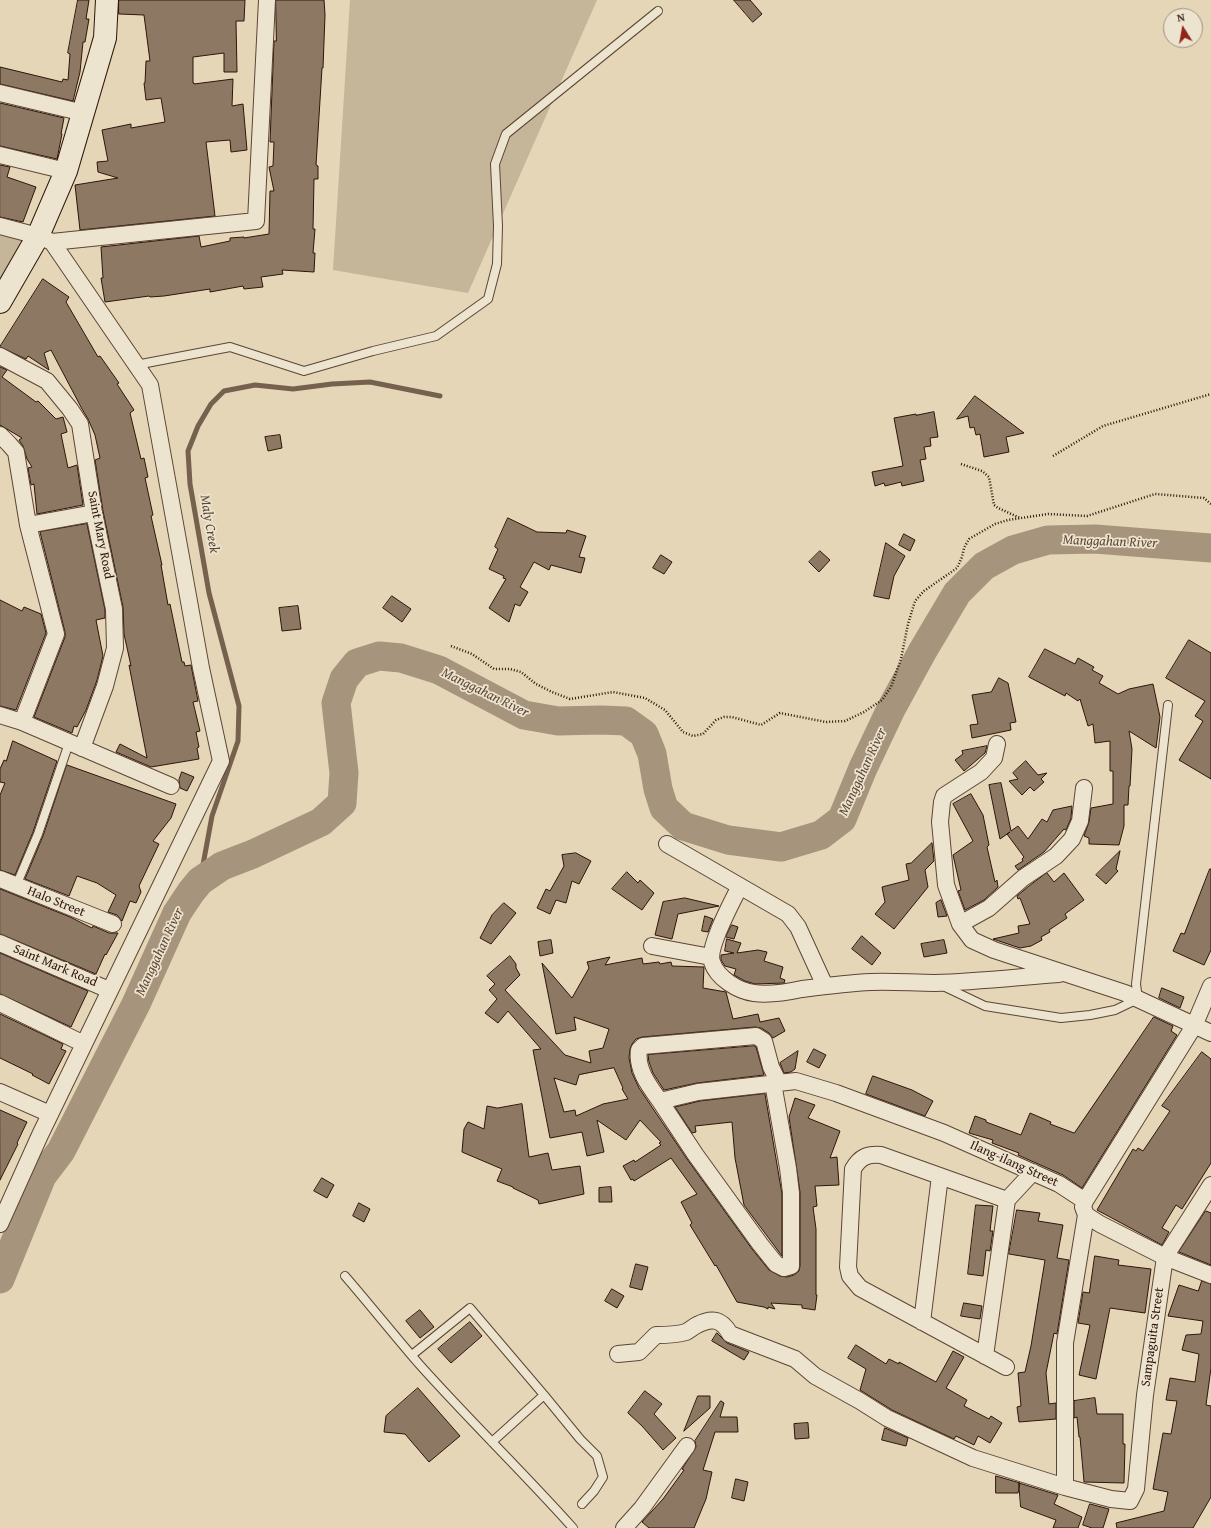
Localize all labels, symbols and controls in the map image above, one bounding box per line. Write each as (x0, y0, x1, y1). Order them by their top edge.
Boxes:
north arrow (1163, 8, 1203, 48)
text: N (1176, 9, 1186, 26)
street label: Saint Mary Road (84, 490, 116, 580)
water label: Maly Creek (196, 493, 222, 555)
water label: Manggahan River (1062, 532, 1158, 552)
water label: Manggahan River (439, 665, 531, 721)
water label: Manggahan River (835, 725, 891, 819)
street label: Halo Street (25, 883, 87, 921)
water label: Manggahan River (132, 905, 188, 999)
street label: Saint Mark Road (11, 941, 99, 991)
street label: Ilang-ilang Street (967, 1138, 1061, 1190)
street label: Sampaguita Street (1138, 1286, 1168, 1388)

